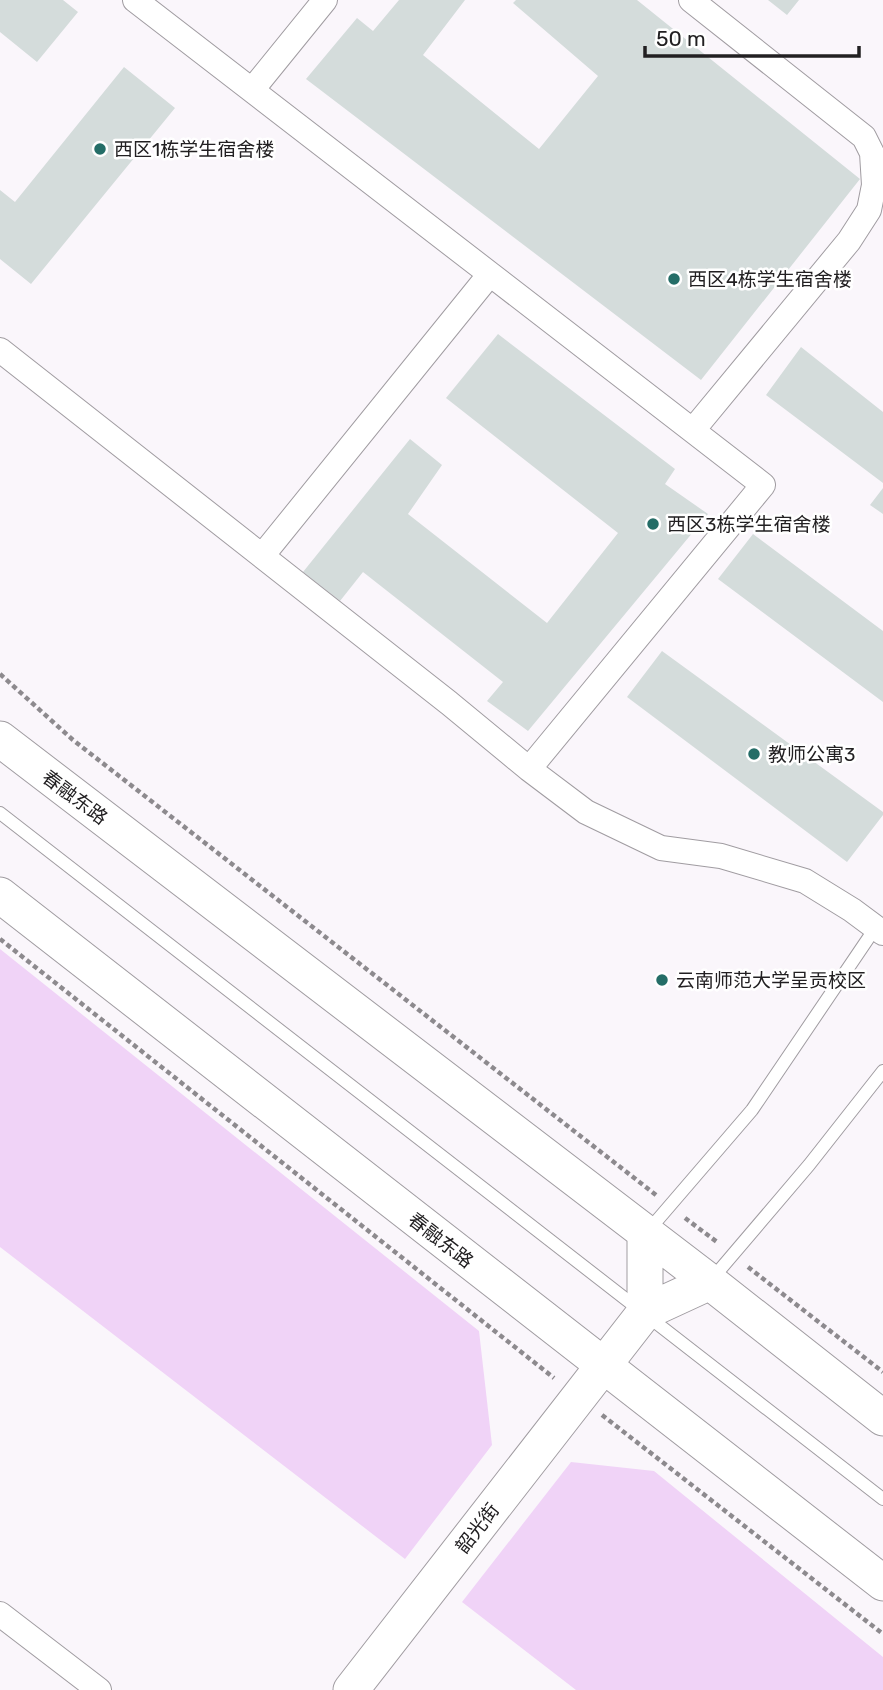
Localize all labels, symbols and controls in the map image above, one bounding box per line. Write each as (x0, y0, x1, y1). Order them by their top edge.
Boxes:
scale bar (645, 14, 858, 58)
text: 50 m (656, 26, 706, 51)
place label: 西区1栋学生宿舍楼 (114, 138, 274, 161)
marker: 西区1栋学生宿舍楼 (92, 141, 108, 157)
place label: 西区4栋学生宿舍楼 (688, 268, 852, 291)
marker: 西区4栋学生宿舍楼 (666, 271, 682, 287)
place label: 西区3栋学生宿舍楼 (667, 513, 830, 536)
marker: 西区3栋学生宿舍楼 (645, 516, 661, 532)
place label: 教师公寓3 (768, 743, 855, 766)
marker: 教师公寓3 (746, 746, 762, 762)
street label: 春融东路 (37, 765, 112, 829)
place label: 云南师范大学呈贡校区 (676, 969, 866, 992)
marker: 云南师范大学呈贡校区 (654, 972, 670, 988)
street label: 春融东路 (404, 1208, 478, 1273)
street label: 韶光街 (451, 1499, 504, 1558)

